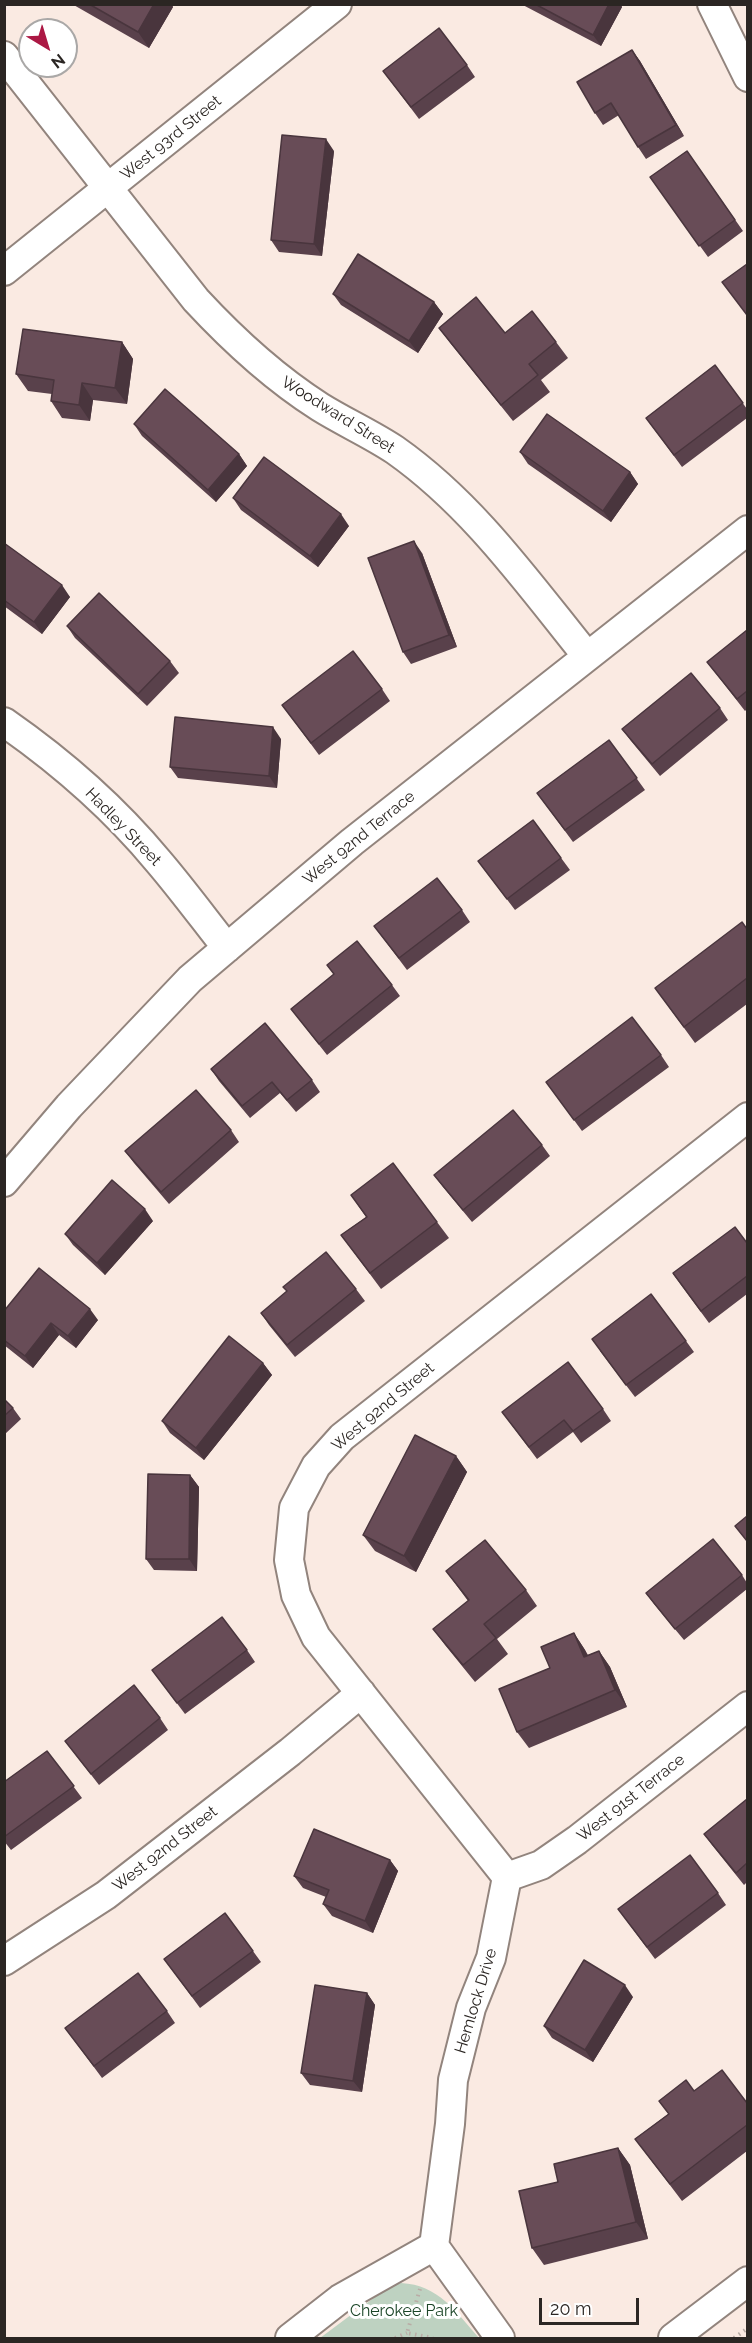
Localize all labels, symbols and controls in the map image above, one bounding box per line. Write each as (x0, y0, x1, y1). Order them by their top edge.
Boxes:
north arrow (18, 18, 78, 78)
text: N (47, 50, 69, 72)
street label: West 93rd Street (117, 92, 225, 184)
street label: Woodward Street (278, 372, 398, 458)
street label: Hadley Street (81, 784, 165, 870)
street label: West 92nd Terrace (299, 787, 419, 889)
street label: West 92nd Street (328, 1359, 438, 1455)
street label: West 91st Terrace (573, 1750, 689, 1846)
street label: West 92nd Street (109, 1802, 221, 1896)
street label: Hemlock Drive (451, 1946, 501, 2056)
scale bar (542, 2286, 642, 2324)
text: 20 m (550, 2298, 592, 2319)
park label: Cherokee Park (350, 2301, 458, 2321)

